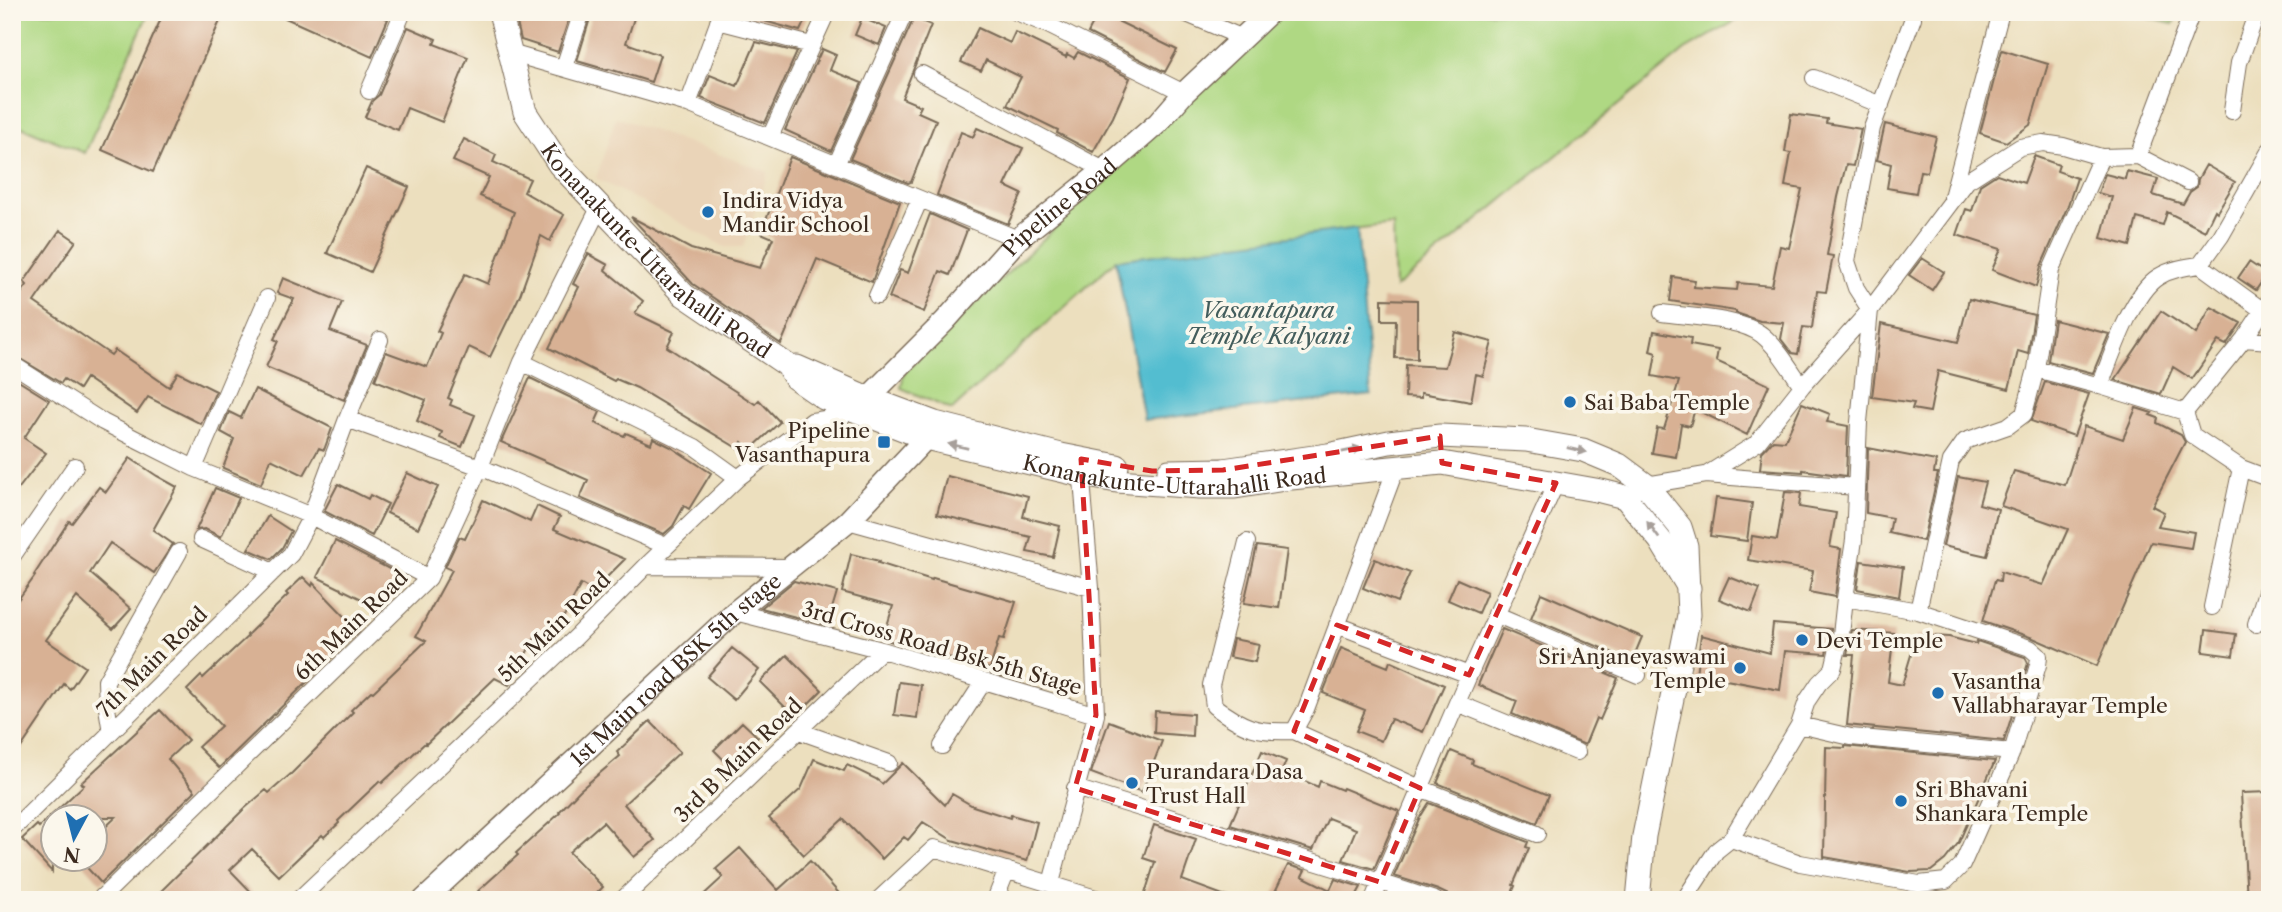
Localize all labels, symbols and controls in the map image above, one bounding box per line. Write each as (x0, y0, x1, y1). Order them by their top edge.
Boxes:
street label: Konanakunte-Uttarahalli Road (536, 138, 776, 363)
street label: Pipeline Road (997, 153, 1121, 261)
place label: Indira Vidya Mandir School (722, 188, 869, 237)
marker: Indira Vidya Mandir School (700, 204, 716, 220)
water label: Vasantapura Temple Kalyani (1186, 296, 1352, 350)
place label: Sai Baba Temple (1584, 390, 1750, 415)
marker: Sai Baba Temple (1562, 394, 1578, 410)
place label: Pipeline Vasanthapura (734, 418, 871, 467)
marker: Pipeline Vasanthapura (876, 434, 892, 450)
one-way arrow (947, 440, 969, 451)
one-way arrow (1341, 444, 1363, 455)
one-way arrow (1566, 444, 1588, 455)
street label: Konanakunte-Uttarahalli Road (1020, 449, 1328, 500)
one-way arrow (1646, 521, 1660, 539)
street label: 6th Main Road (289, 565, 413, 685)
street label: 5th Main Road (493, 567, 616, 687)
street label: 1st Main road BSK 5th stage (565, 568, 786, 771)
street label: 3rd Cross Road Bsk 5th Stage (799, 596, 1085, 700)
street label: 7th Main Road (92, 602, 212, 722)
place label: Devi Temple (1816, 628, 1943, 653)
marker: Devi Temple (1794, 632, 1810, 648)
place label: Sri Anjaneyaswami Temple (1538, 644, 1726, 693)
marker: Sri Anjaneyaswami Temple (1732, 660, 1748, 676)
place label: Vasantha Vallabharayar Temple (1951, 669, 2168, 718)
marker: Vasantha Vallabharayar Temple (1930, 685, 1946, 701)
street label: 3rd B Main Road (669, 693, 807, 827)
place label: Purandara Dasa Trust Hall (1146, 759, 1304, 808)
marker: Purandara Dasa Trust Hall (1124, 775, 1140, 791)
place label: Sri Bhavani Shankara Temple (1915, 777, 2088, 826)
marker: Sri Bhavani Shankara Temple (1893, 793, 1909, 809)
north arrow (38, 804, 108, 874)
text: N (62, 842, 82, 867)

